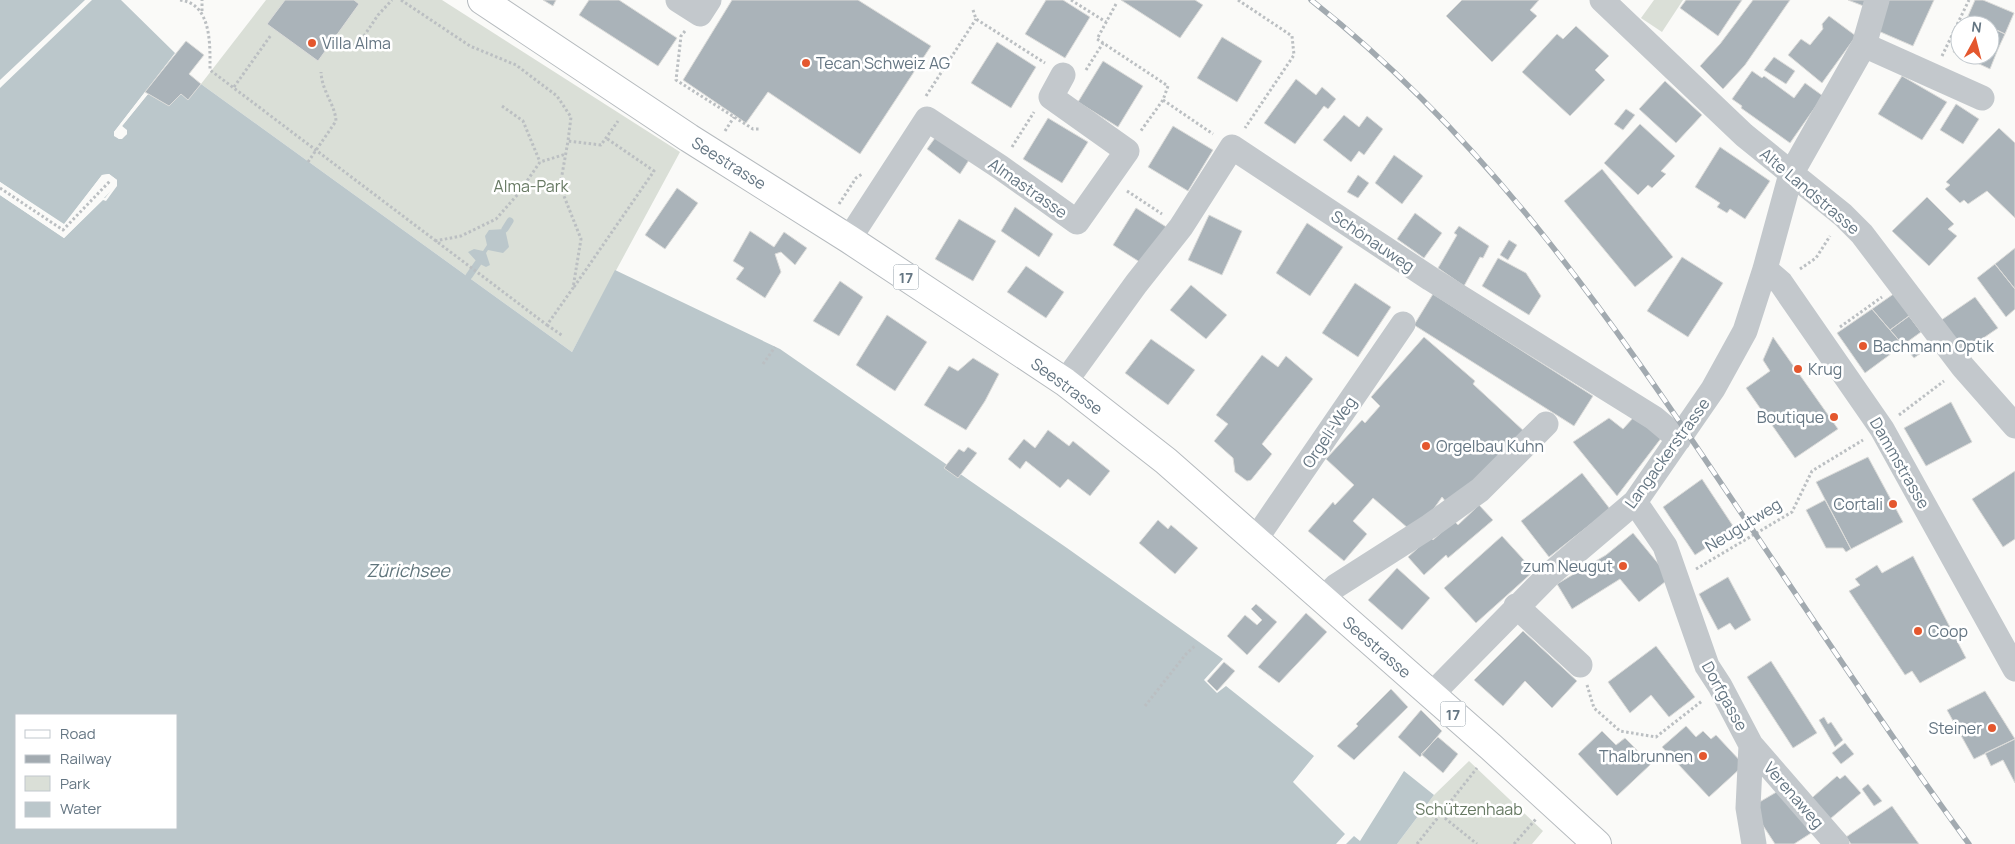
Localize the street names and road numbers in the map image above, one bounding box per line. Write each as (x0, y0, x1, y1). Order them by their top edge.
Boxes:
street label: Seestrasse (688, 131, 770, 195)
street label: Alte Landstrasse (1756, 143, 1864, 239)
street label: Almastrasse (984, 153, 1072, 223)
street label: Schönauweg (1327, 205, 1419, 277)
road number: 17 (894, 264, 918, 290)
street label: Seestrasse (1027, 352, 1107, 420)
street label: Orgeli-Weg (1297, 392, 1361, 472)
street label: Langackerstrasse (1619, 393, 1715, 513)
street label: Dammstrasse (1865, 413, 1935, 513)
street label: Neugutweg (1701, 493, 1785, 557)
street label: Seestrasse (1338, 611, 1416, 683)
street label: Dorfgasse (1697, 657, 1753, 735)
road number: 17 (1440, 702, 1466, 726)
street label: Verenaweg (1759, 757, 1829, 833)

